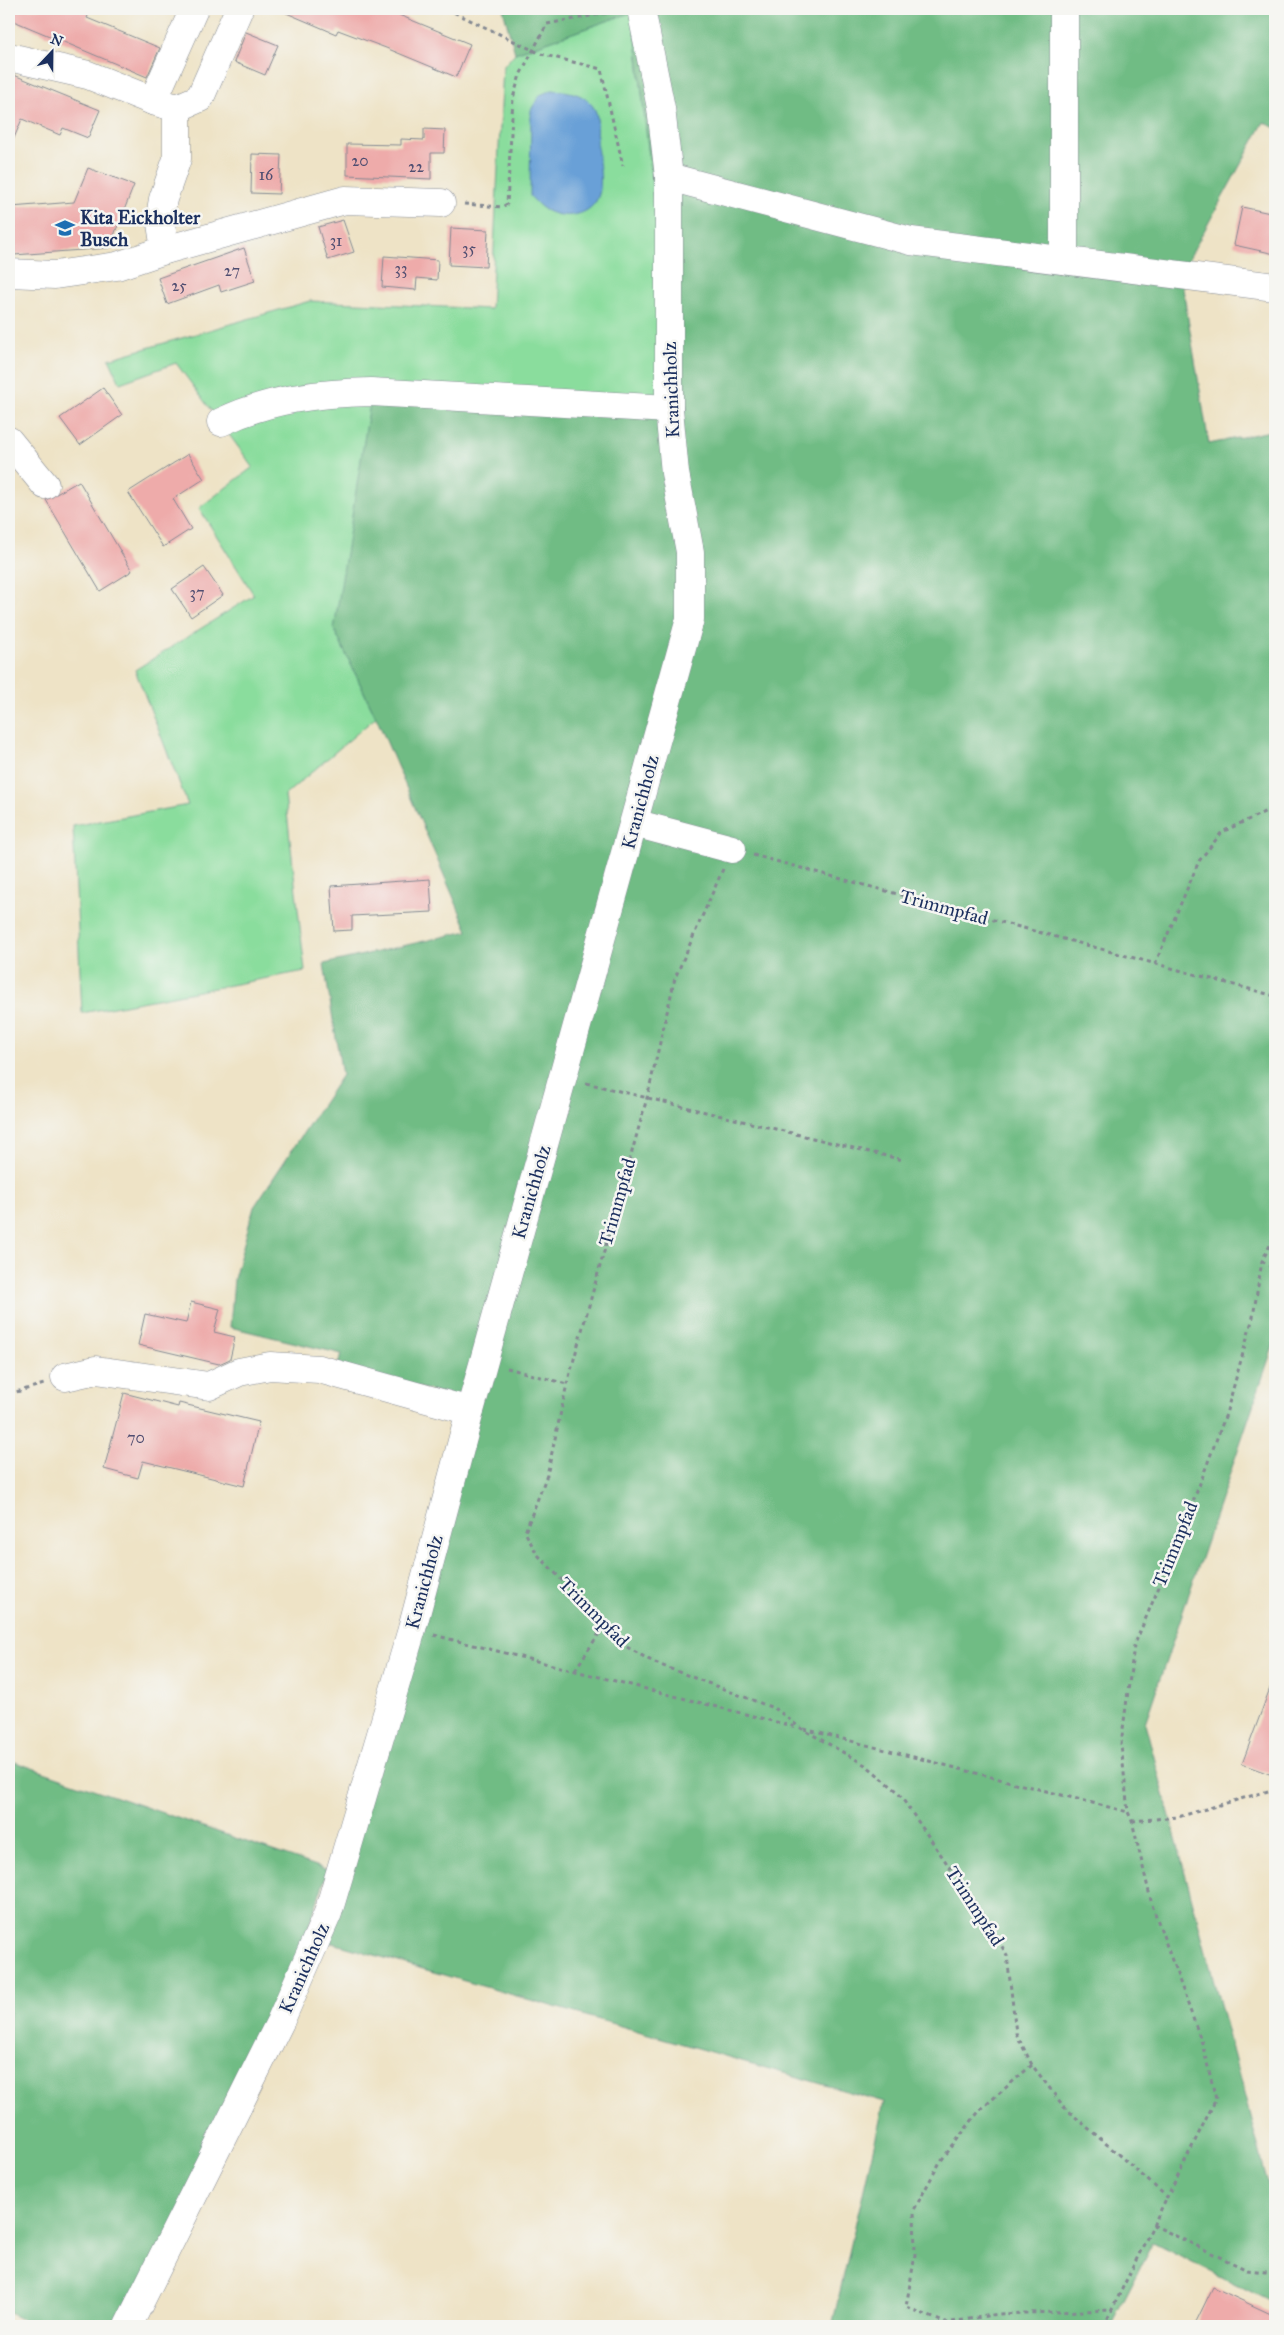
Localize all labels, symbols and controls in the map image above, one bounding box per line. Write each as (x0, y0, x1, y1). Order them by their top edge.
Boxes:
north arrow (28, 28, 78, 78)
text: N (48, 30, 65, 51)
house number: 20 (351, 151, 369, 170)
house number: 22 (408, 157, 424, 176)
house number: 16 (259, 165, 274, 184)
place label: Kita Eickholter Busch (80, 206, 201, 251)
school or university icon: Kita Eickholter Busch (54, 217, 76, 239)
house number: 31 (330, 231, 342, 250)
house number: 35 (462, 239, 476, 258)
house number: 33 (395, 259, 407, 278)
house number: 27 (224, 261, 240, 280)
house number: 25 (171, 276, 187, 295)
street label: Kranichholz (658, 341, 684, 439)
house number: 37 (190, 583, 204, 602)
street label: Kranichholz (616, 752, 664, 852)
street label: Trimmpfad (897, 884, 991, 930)
street label: Kranichholz (507, 1142, 555, 1242)
street label: Trimmpfad (594, 1155, 641, 1249)
house number: 70 (127, 1428, 145, 1447)
street label: Trimmpfad (1147, 1497, 1203, 1590)
street label: Kranichholz (400, 1532, 448, 1632)
street label: Trimmpfad (554, 1572, 634, 1652)
street label: Trimmpfad (941, 1862, 1009, 1950)
street label: Kranichholz (274, 1919, 334, 2017)

